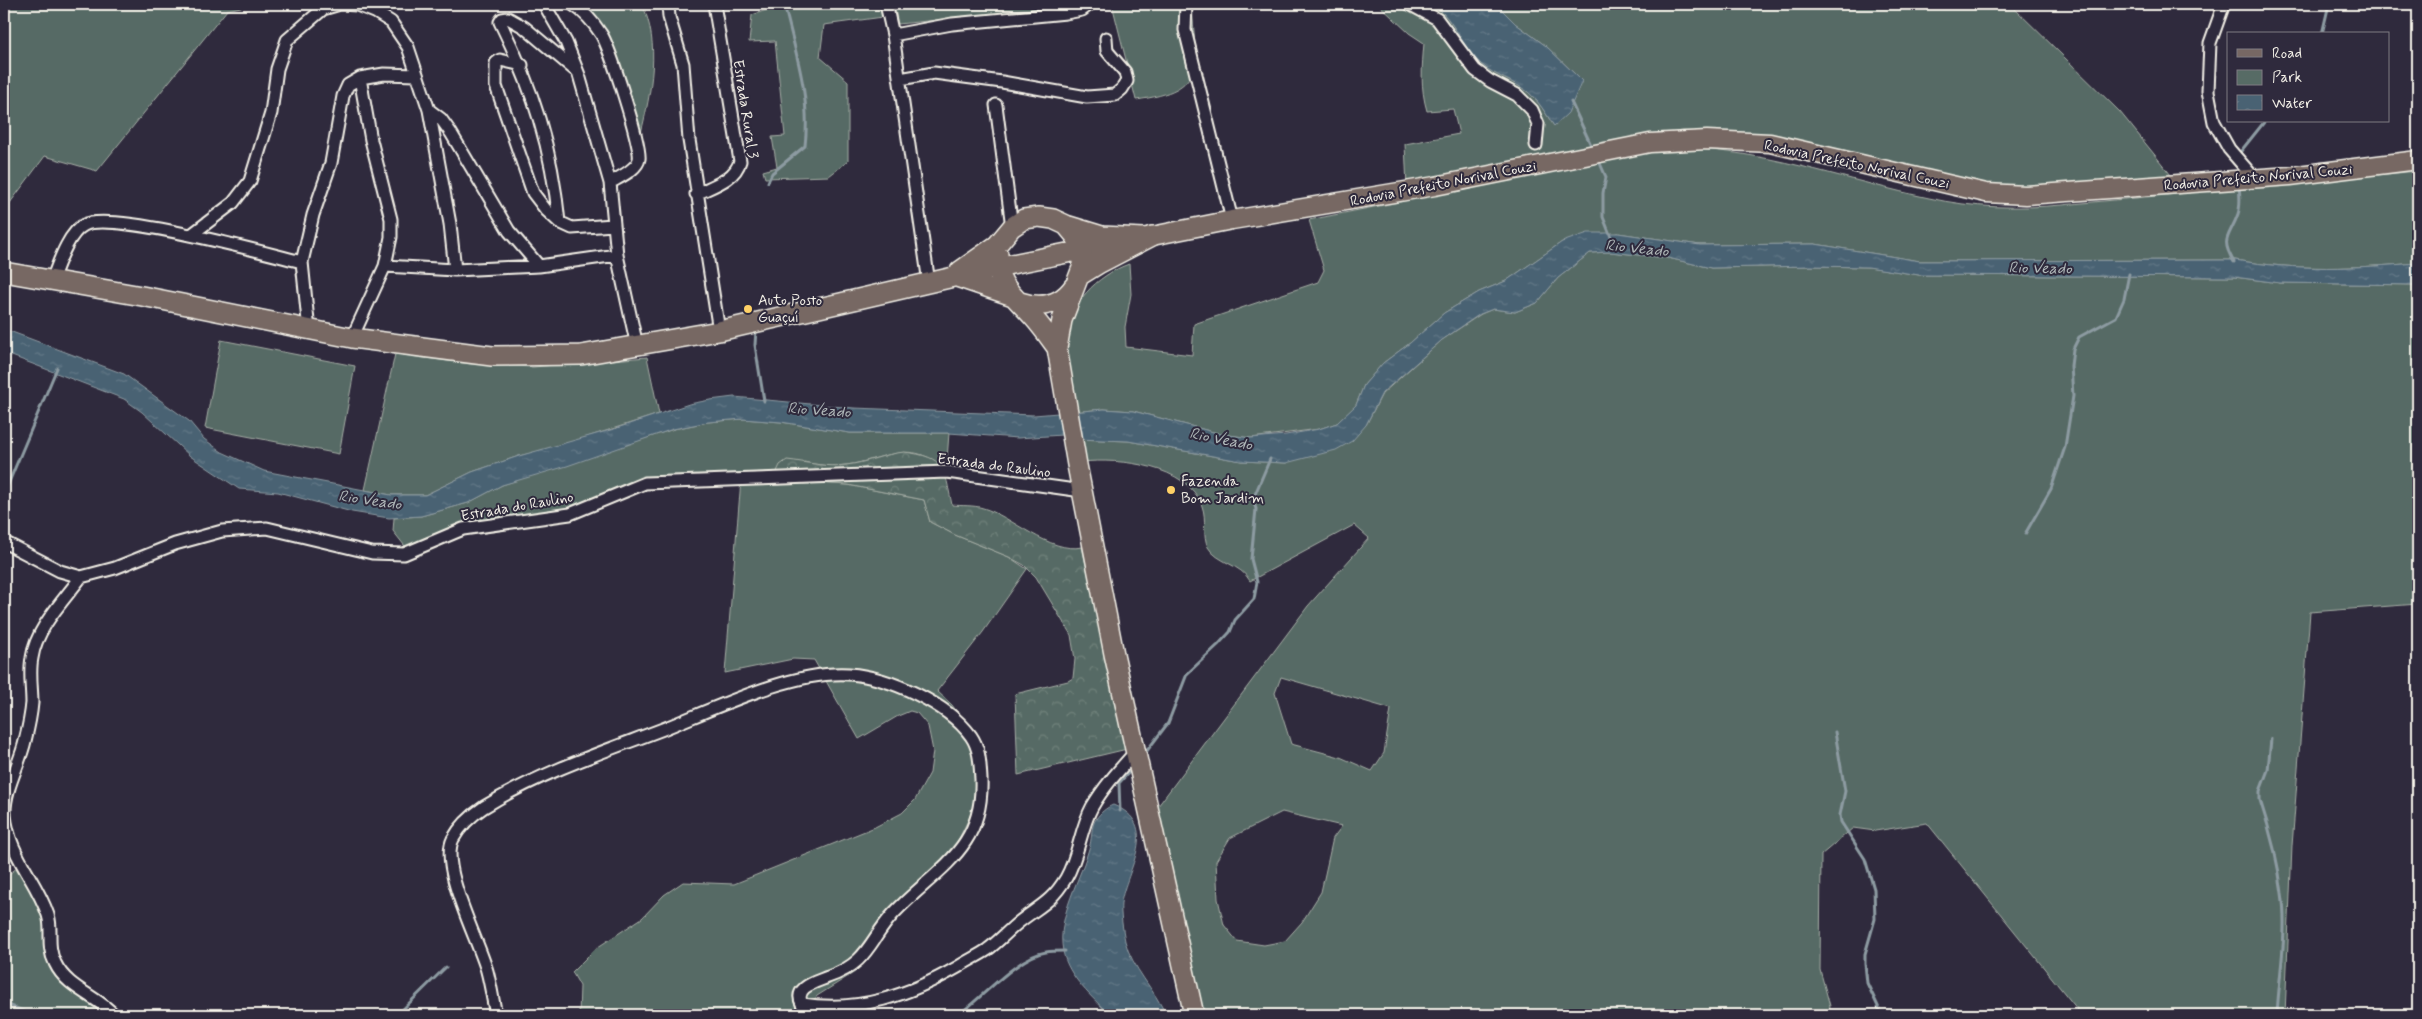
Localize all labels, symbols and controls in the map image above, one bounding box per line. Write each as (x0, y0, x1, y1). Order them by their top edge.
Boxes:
legend (2227, 32, 2390, 122)
text: Road (2272, 44, 2302, 64)
street label: Estrada Rural 3 (727, 58, 763, 160)
text: Park (2272, 68, 2302, 88)
text: Water (2272, 94, 2312, 114)
street label: Rodovia Prefeito Norival Couzi (1762, 136, 1951, 194)
street label: Rodovia Prefeito Norival Couzi (1348, 156, 1538, 212)
street label: Rodovia Prefeito Norival Couzi (2163, 160, 2353, 196)
water label: Rio Veado (1604, 235, 1670, 262)
water label: Rio Veado (2008, 257, 2072, 280)
place label: Auto Posto Guaçuí (758, 291, 822, 328)
marker: Auto Posto Guaçuí (742, 303, 754, 315)
water label: Rio Veado (786, 398, 852, 423)
water label: Rio Veado (1188, 423, 1254, 456)
street label: Estrada do Raulino (936, 449, 1052, 483)
place label: Fazenda Bom Jardim (1181, 472, 1264, 509)
marker: Fazenda Bom Jardim (1165, 484, 1177, 496)
water label: Rio Veado (337, 486, 403, 515)
street label: Estrada do Raulino (459, 487, 575, 527)

